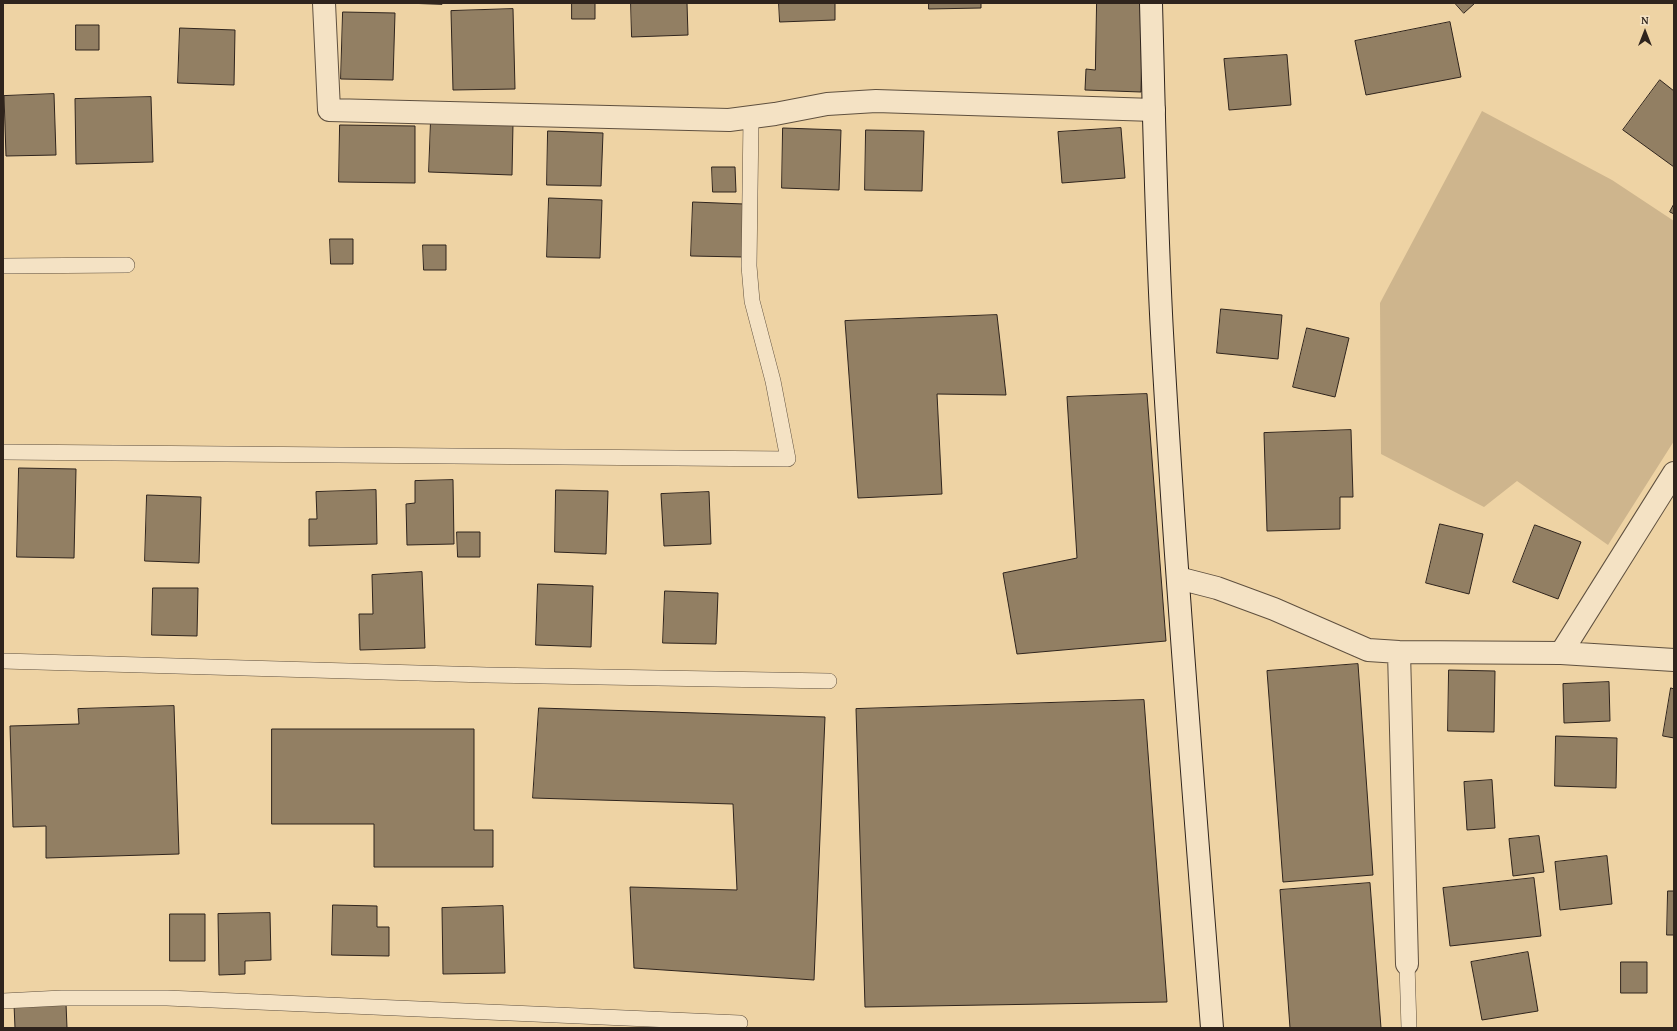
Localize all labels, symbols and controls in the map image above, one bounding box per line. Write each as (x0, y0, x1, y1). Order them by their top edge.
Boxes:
north arrow (1625, 12, 1665, 52)
text: N (1641, 12, 1649, 28)

